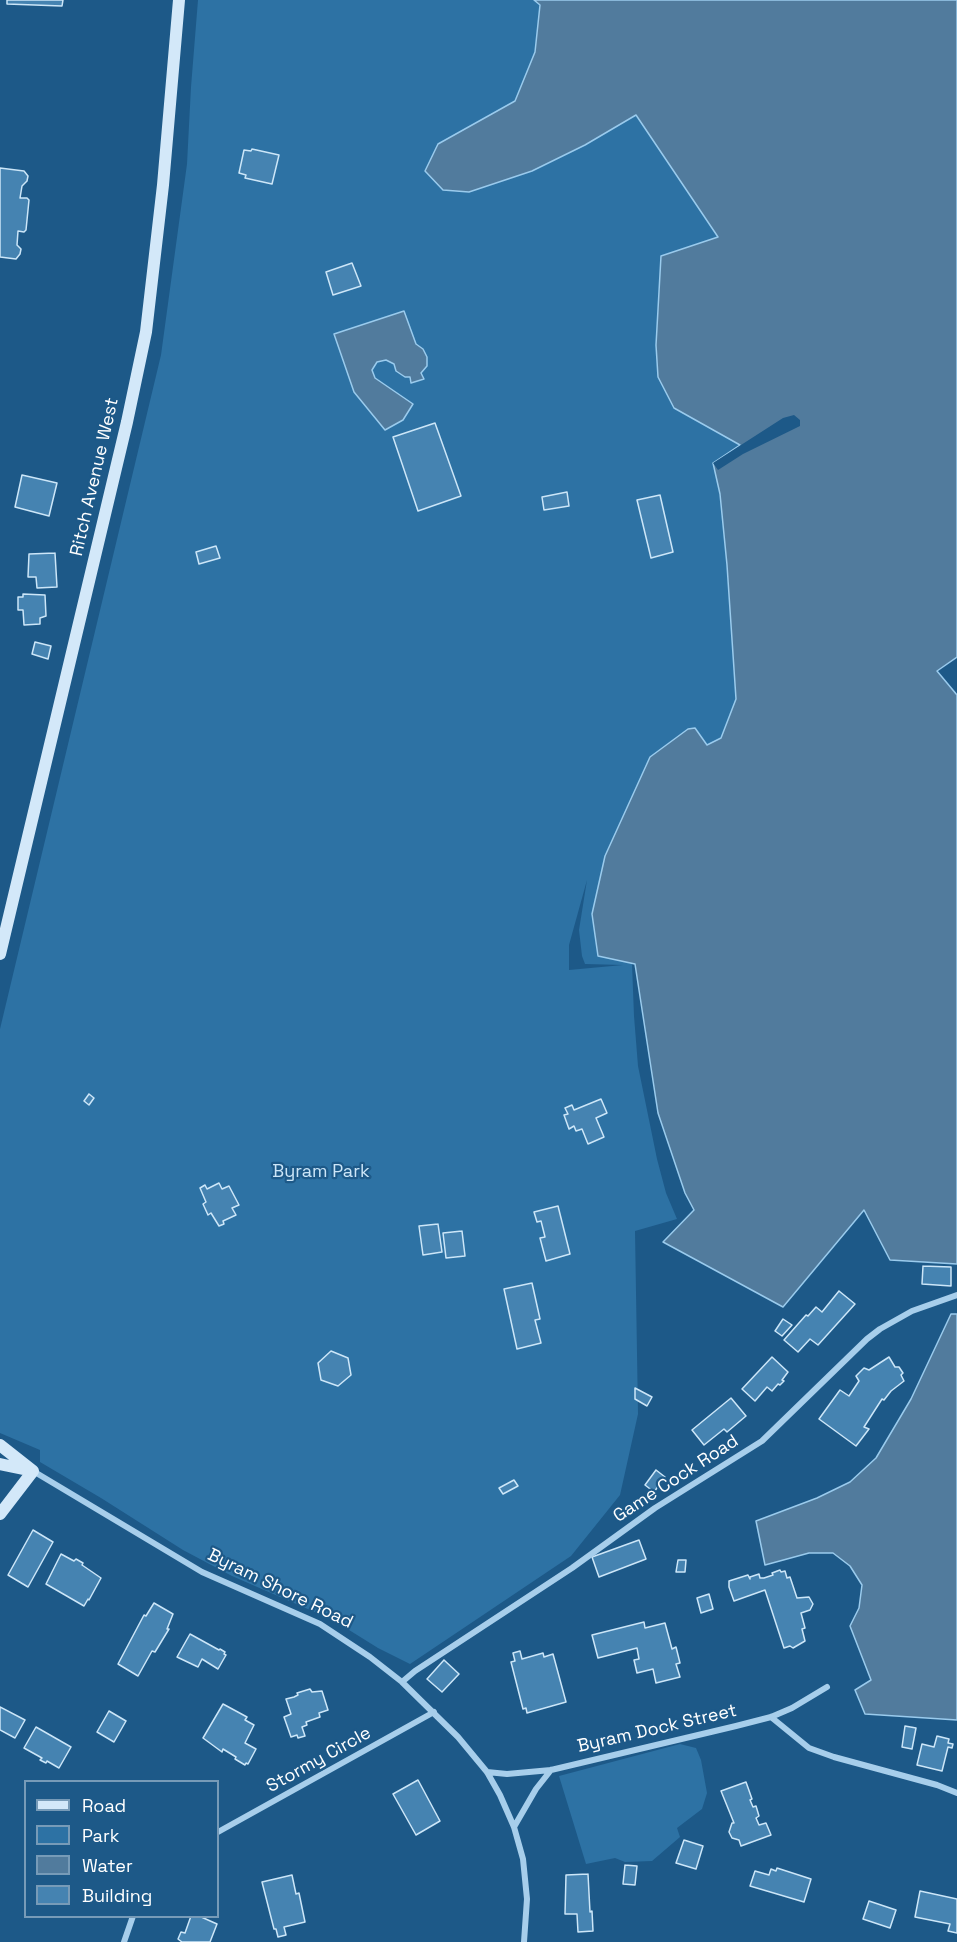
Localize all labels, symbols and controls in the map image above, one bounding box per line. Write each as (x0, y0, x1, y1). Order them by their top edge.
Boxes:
street label: Ritch Avenue West (66, 396, 124, 558)
park label: Byram Park (272, 1161, 370, 1183)
street label: Game Cock Road (609, 1430, 743, 1528)
street label: Byram Shore Road (204, 1544, 356, 1634)
street label: Byram Dock Street (575, 1700, 739, 1758)
street label: Stormy Circle (263, 1722, 375, 1798)
legend (24, 1780, 219, 1918)
text: Road (82, 1794, 126, 1817)
text: Park (82, 1824, 119, 1847)
text: Water (82, 1854, 133, 1877)
text: Building (82, 1884, 152, 1907)

